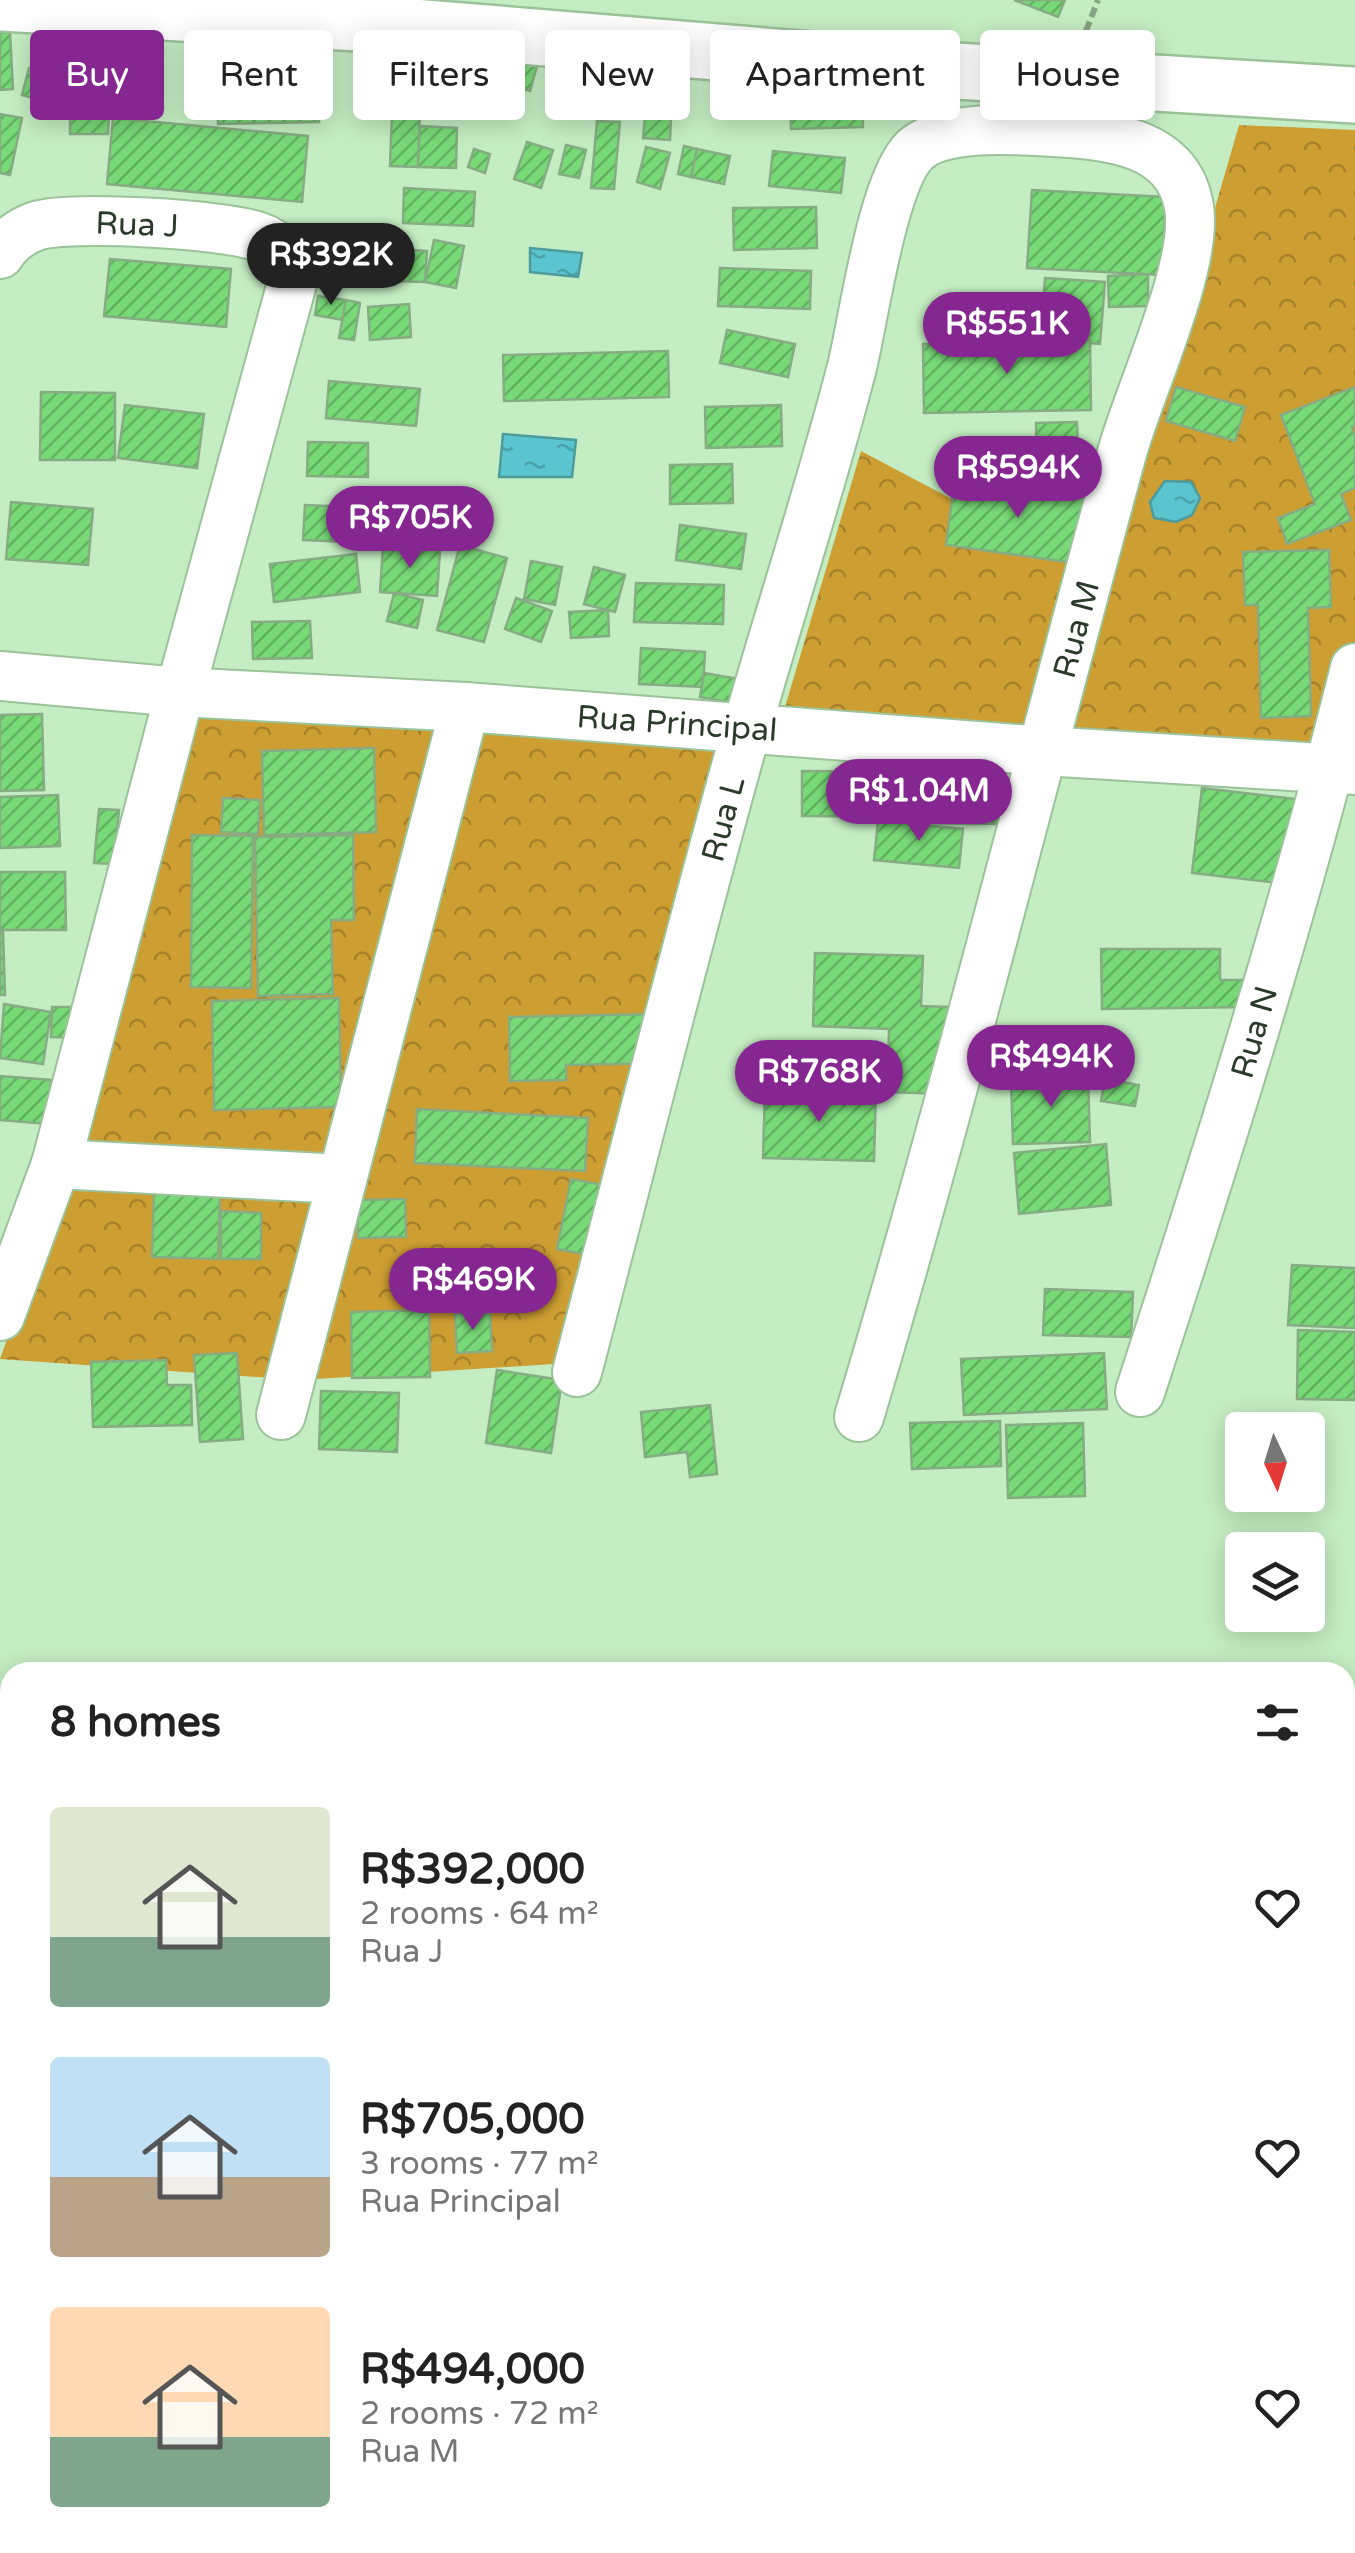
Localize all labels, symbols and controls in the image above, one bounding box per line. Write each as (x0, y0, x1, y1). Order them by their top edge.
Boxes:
chip: Buy (30, 30, 164, 120)
chip: Rent (184, 30, 333, 120)
chip: Filters (353, 30, 525, 120)
chip: New (545, 30, 690, 120)
chip: Apartment (710, 30, 960, 120)
chip: House (980, 30, 1155, 120)
street label: Rua J (95, 205, 179, 245)
pin: R$392K (250, 223, 412, 308)
text: R$392K (269, 236, 393, 274)
pin: R$551K (926, 292, 1088, 377)
text: R$551K (945, 305, 1069, 343)
pin: R$594K (937, 436, 1099, 521)
text: R$594K (956, 449, 1080, 487)
pin: R$705K (329, 486, 491, 571)
text: R$705K (348, 499, 472, 537)
street label: Rua M (1046, 576, 1108, 682)
street label: Rua Principal (575, 698, 778, 750)
pin: R$1.04M (827, 759, 1011, 844)
street label: Rua L (694, 772, 754, 866)
text: R$1.04M (848, 772, 990, 810)
street label: Rua N (1224, 982, 1286, 1083)
pin: R$494K (970, 1025, 1132, 1110)
text: R$494K (989, 1038, 1113, 1076)
pin: R$768K (738, 1040, 900, 1125)
text: R$768K (757, 1053, 881, 1091)
pin: R$469K (392, 1248, 554, 1333)
text: R$469K (411, 1261, 535, 1299)
north arrow (1225, 1412, 1325, 1512)
map controls (1225, 1412, 1325, 1632)
button: layers (1225, 1532, 1325, 1632)
icon: filters (1250, 1695, 1305, 1750)
text: 8 homes (50, 1697, 221, 1748)
text: R$392,000 (360, 1844, 585, 1895)
icon: home (130, 1847, 250, 1967)
icon: heart (1250, 1880, 1305, 1935)
text: 2 rooms · 64 m² (360, 1895, 599, 1933)
text: Rua J (360, 1933, 444, 1971)
text: R$705,000 (360, 2094, 585, 2145)
icon: home (130, 2097, 250, 2217)
icon: heart (1250, 2130, 1305, 2185)
text: 3 rooms · 77 m² (360, 2145, 599, 2183)
text: Rua Principal (360, 2183, 561, 2221)
text: R$494,000 (360, 2344, 585, 2395)
icon: home (130, 2347, 250, 2467)
icon: heart (1250, 2380, 1305, 2435)
text: 2 rooms · 72 m² (360, 2395, 599, 2433)
text: Rua M (360, 2433, 460, 2471)

